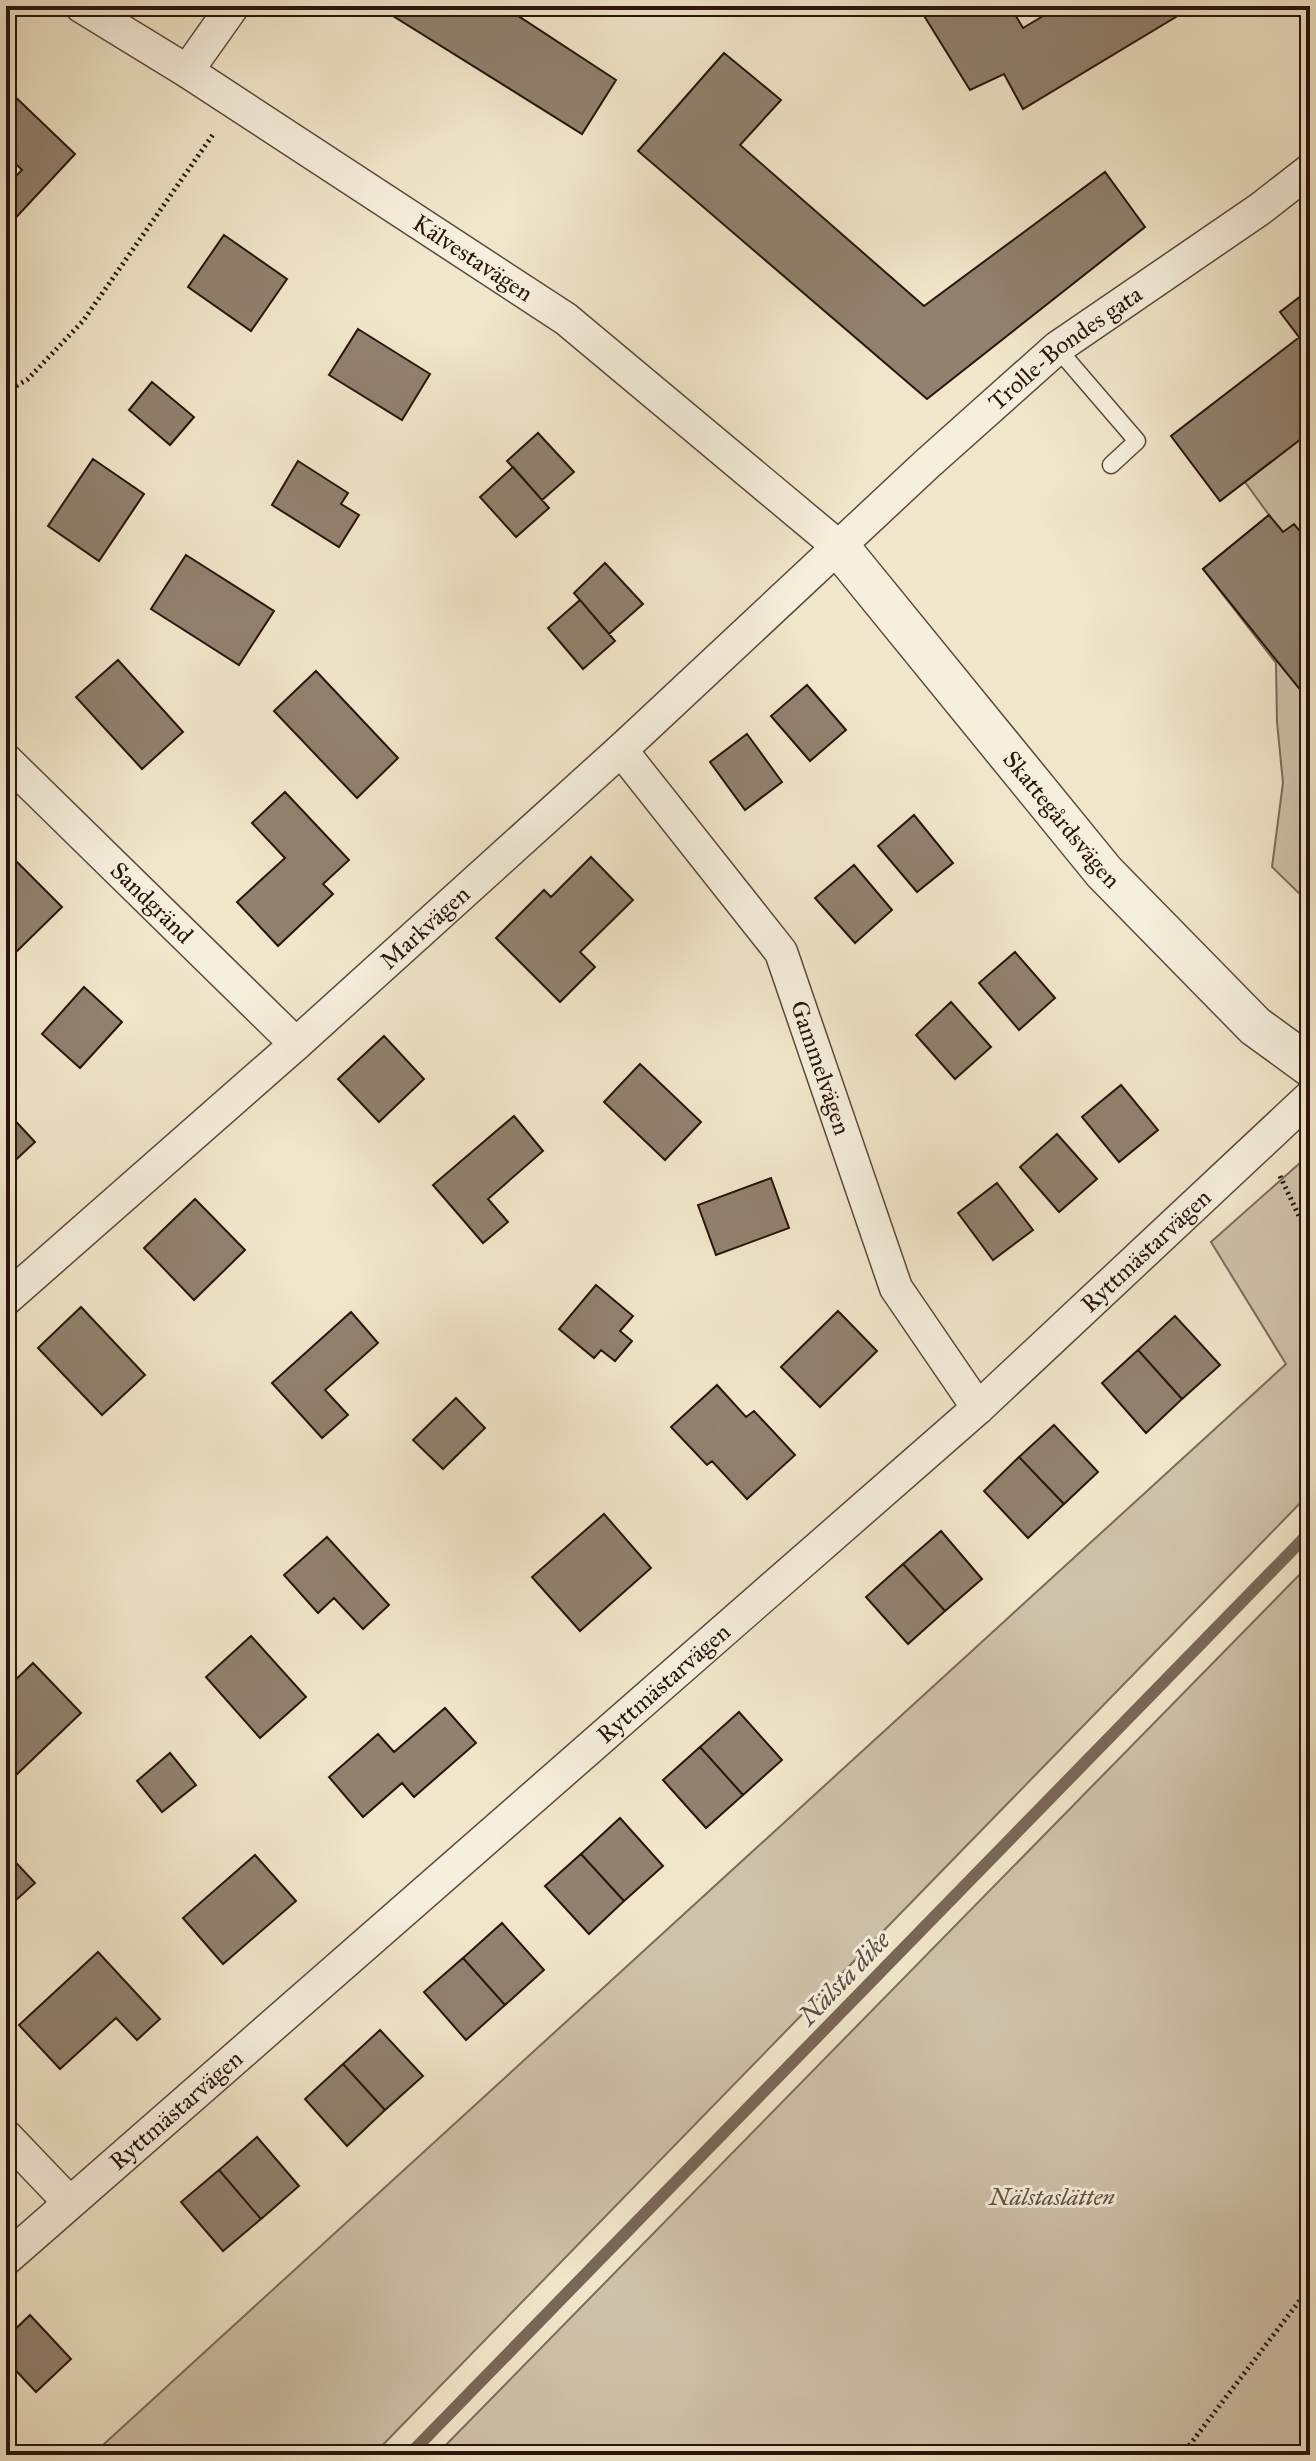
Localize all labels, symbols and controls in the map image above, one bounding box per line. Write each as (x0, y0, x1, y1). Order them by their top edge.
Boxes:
street label: Kälvestavägen (407, 208, 539, 308)
street label: Trolle-Bondes gata (982, 279, 1149, 417)
street label: Skattegårdsvägen (996, 745, 1127, 895)
street label: Sandgränd (104, 856, 200, 950)
street label: Markvägen (374, 879, 476, 976)
street label: Gammelvägen (784, 997, 857, 1139)
street label: Ryttmästarvägen (1075, 1183, 1217, 1319)
street label: Ryttmästarvägen (591, 1617, 736, 1750)
water label: Nälsta dike (790, 1923, 897, 2033)
street label: Ryttmästarvägen (103, 2044, 249, 2177)
park label: Nälstaslätten (987, 2182, 1115, 2212)

